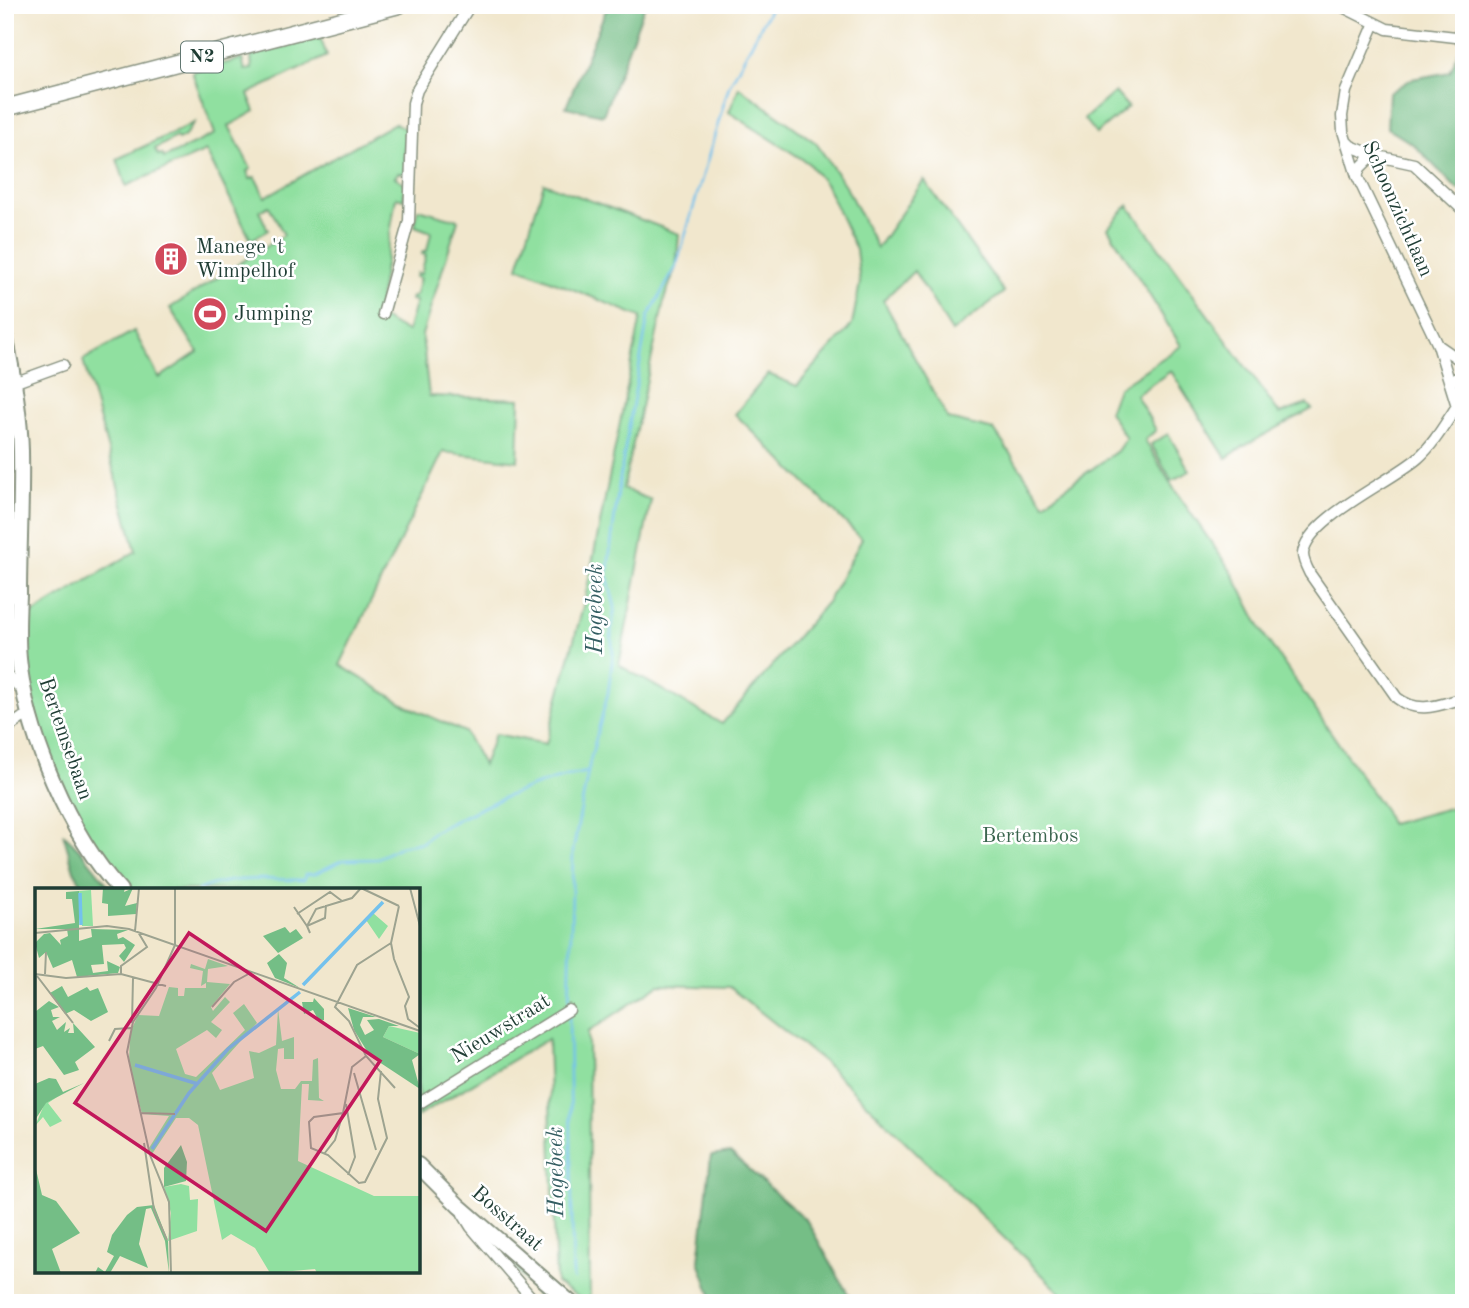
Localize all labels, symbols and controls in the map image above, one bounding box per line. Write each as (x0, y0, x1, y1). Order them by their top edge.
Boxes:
road number: N2 (181, 41, 223, 72)
street label: Schoonzichtlaan (1358, 138, 1436, 280)
place label: Manege 't Wimpelhof (196, 237, 296, 282)
building icon: Manege 't Wimpelhof (152, 240, 190, 278)
sports icon: Jumping (191, 295, 229, 333)
place label: Jumping (234, 304, 313, 325)
water label: Hogebeek (584, 564, 608, 655)
street label: Bertemsebaan (34, 675, 96, 803)
park label: Bertembos (982, 826, 1078, 847)
inset map (35, 888, 420, 1273)
street label: Nieuwstraat (448, 990, 554, 1068)
water label: Hogebeek (544, 1126, 569, 1219)
street label: Bosstraat (467, 1182, 547, 1256)

